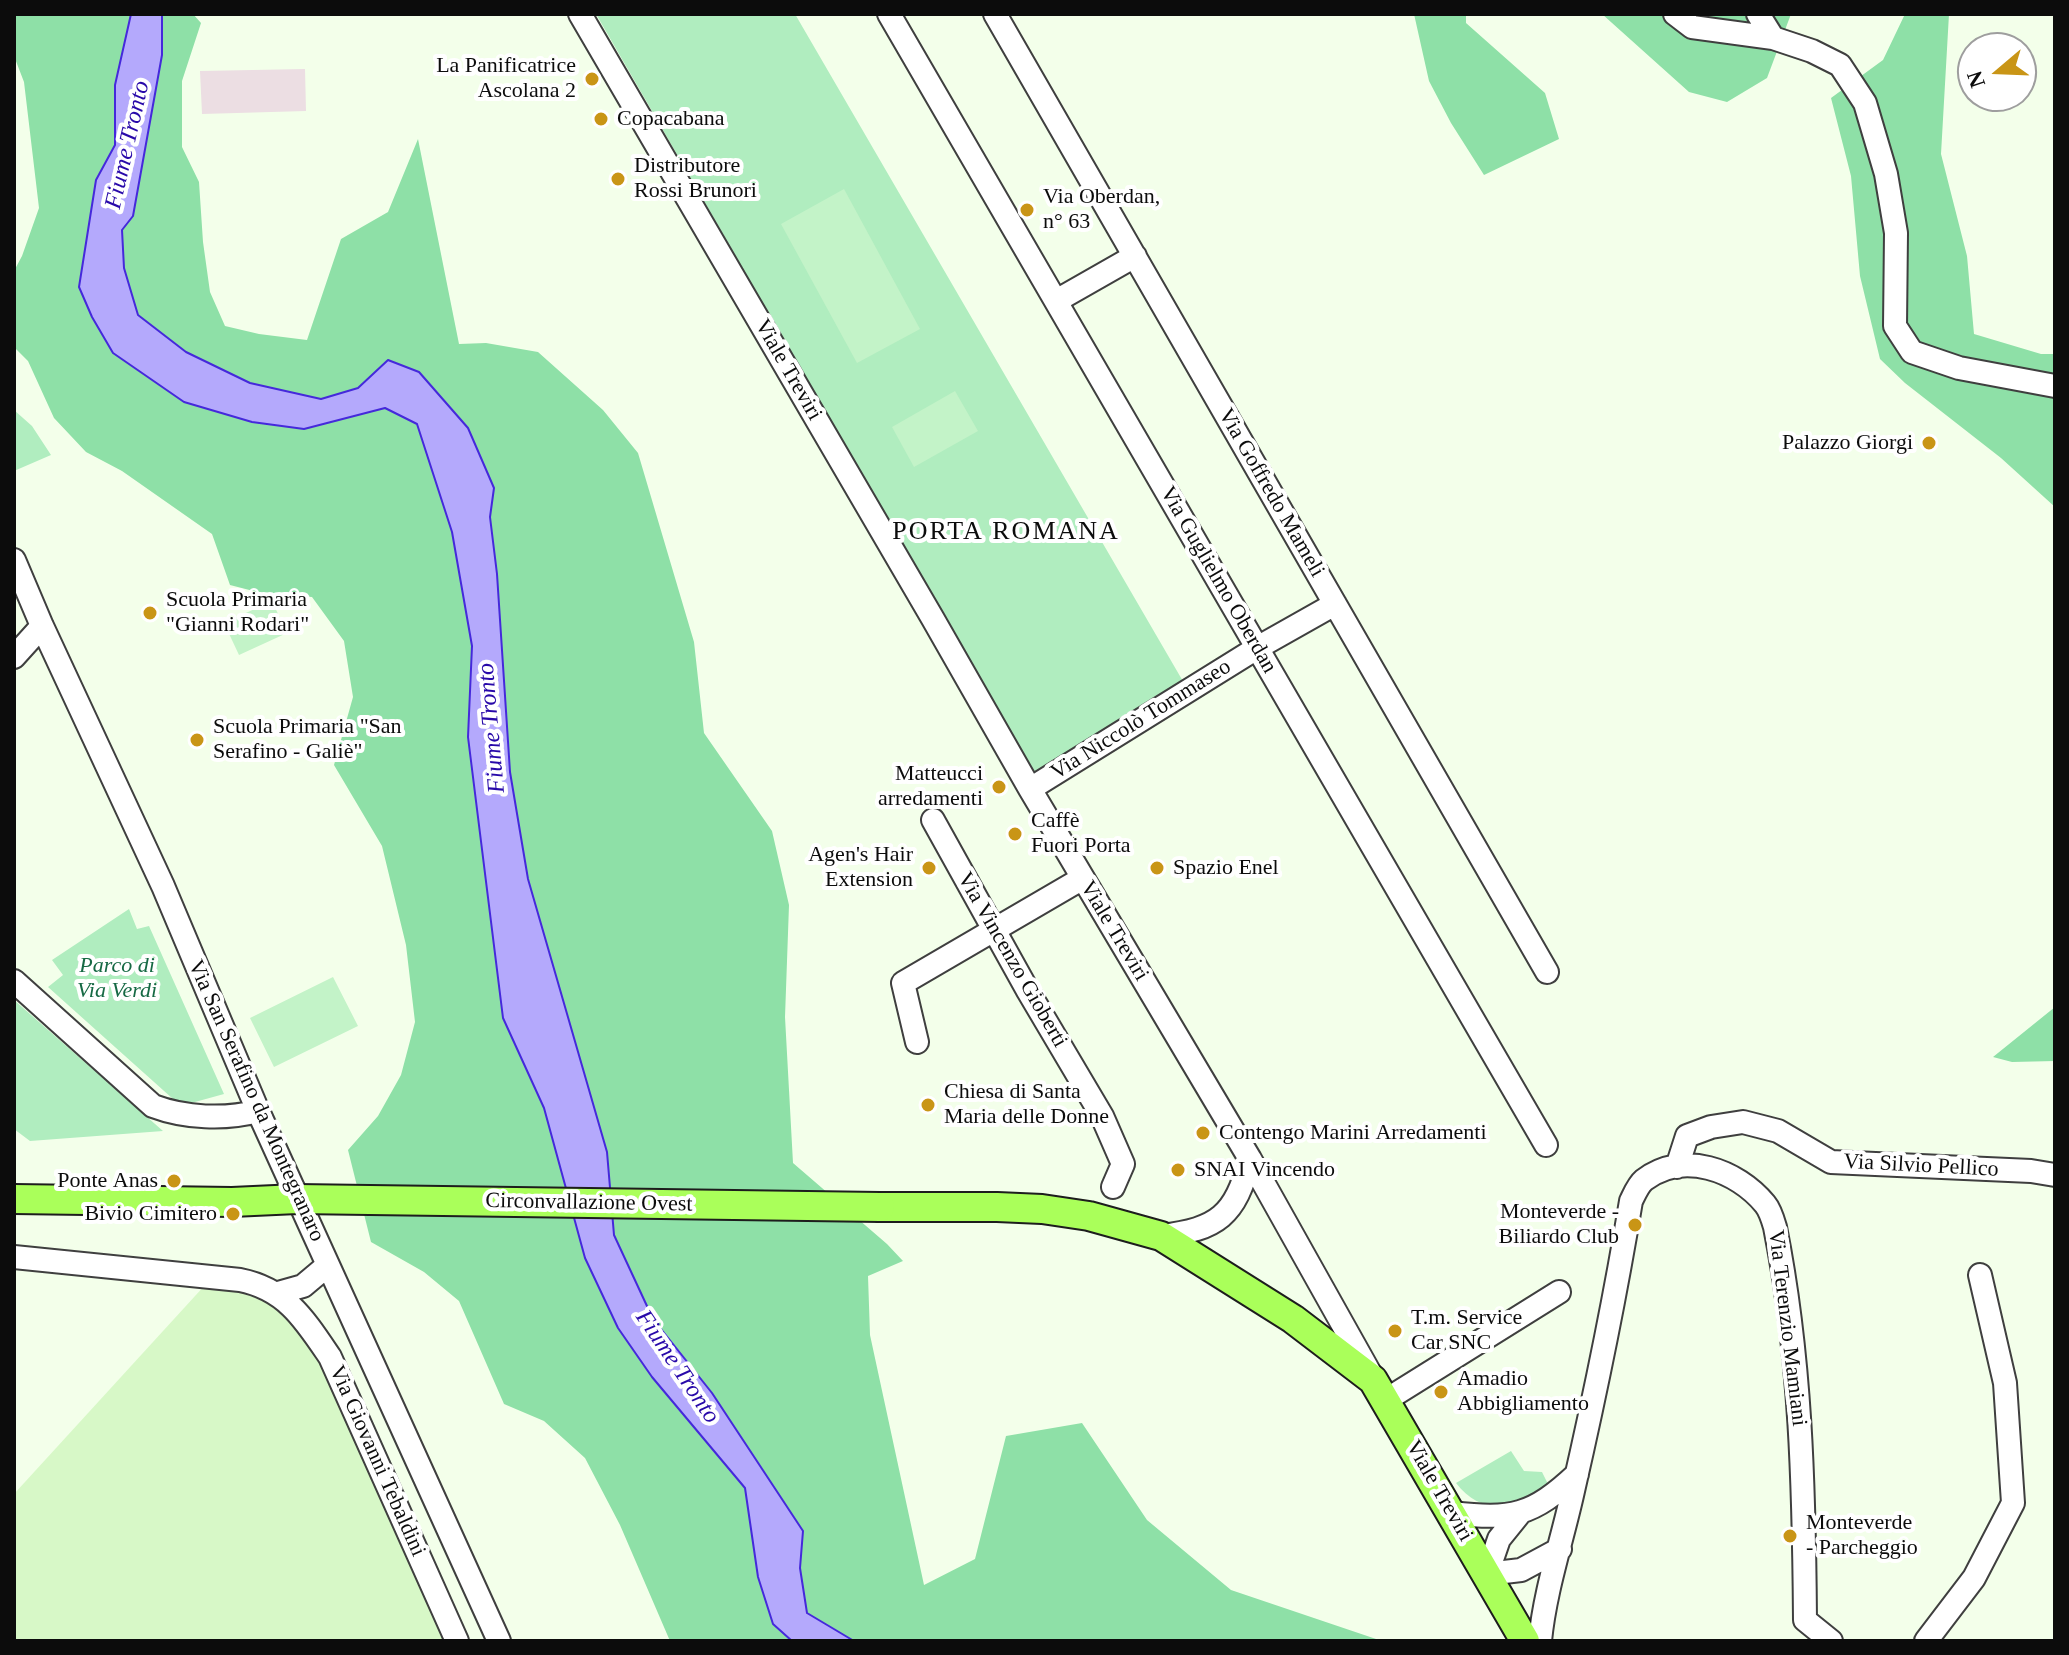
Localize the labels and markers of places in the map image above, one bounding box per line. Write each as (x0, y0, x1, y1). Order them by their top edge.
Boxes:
place label: La Panificatrice Ascolana 2 (436, 53, 576, 104)
marker: La Panificatrice Ascolana 2 (583, 70, 601, 88)
place label: Copacabana (617, 106, 724, 132)
marker: Copacabana (592, 110, 610, 128)
place label: Distributore Rossi Brunori (634, 153, 757, 204)
marker: Distributore Rossi Brunori (609, 170, 627, 188)
place label: Via Oberdan, n° 63 (1043, 184, 1160, 236)
marker: Via Oberdan, n° 63 (1018, 201, 1036, 219)
place label: Palazzo Giorgi (1782, 430, 1913, 456)
marker: Palazzo Giorgi (1920, 434, 1938, 452)
place label: Scuola Primaria "Gianni Rodari" (166, 587, 309, 638)
marker: Scuola Primaria "Gianni Rodari" (141, 604, 159, 622)
place label: Scuola Primaria "San Serafino - Galiè" (213, 714, 402, 766)
marker: Scuola Primaria "San Serafino - Galiè" (188, 731, 206, 749)
place label: Matteucci arredamenti (878, 761, 983, 812)
marker: Matteucci arredamenti (990, 778, 1008, 796)
place label: Caffè Fuori Porta (1031, 808, 1131, 860)
marker: Caffè Fuori Porta (1006, 825, 1024, 843)
place label: Agen's Hair Extension (808, 842, 913, 894)
place label: Spazio Enel (1173, 855, 1279, 881)
marker: Agen's Hair Extension (920, 859, 938, 877)
marker: Spazio Enel (1148, 859, 1166, 877)
place label: Chiesa di Santa Maria delle Donne (944, 1079, 1109, 1130)
marker: Chiesa di Santa Maria delle Donne (919, 1096, 937, 1114)
place label: Contengo Marini Arredamenti (1219, 1120, 1487, 1146)
marker: Contengo Marini Arredamenti (1194, 1124, 1212, 1142)
place label: SNAI Vincendo (1194, 1157, 1335, 1183)
marker: SNAI Vincendo (1169, 1161, 1187, 1179)
place label: Ponte Anas (57, 1168, 158, 1194)
marker: Ponte Anas (165, 1172, 183, 1190)
place label: Monteverde - Biliardo Club (1499, 1199, 1619, 1250)
place label: Bivio Cimitero (84, 1201, 217, 1227)
marker: Bivio Cimitero (224, 1205, 242, 1223)
marker: Monteverde - Biliardo Club (1626, 1216, 1644, 1234)
place label: T.m. Service Car SNC (1411, 1305, 1522, 1356)
marker: T.m. Service Car SNC (1386, 1322, 1404, 1340)
place label: Amadio Abbigliamento (1457, 1366, 1589, 1418)
marker: Amadio Abbigliamento (1432, 1383, 1450, 1401)
place label: Monteverde - Parcheggio (1806, 1510, 1918, 1562)
marker: Monteverde - Parcheggio (1781, 1527, 1799, 1545)

